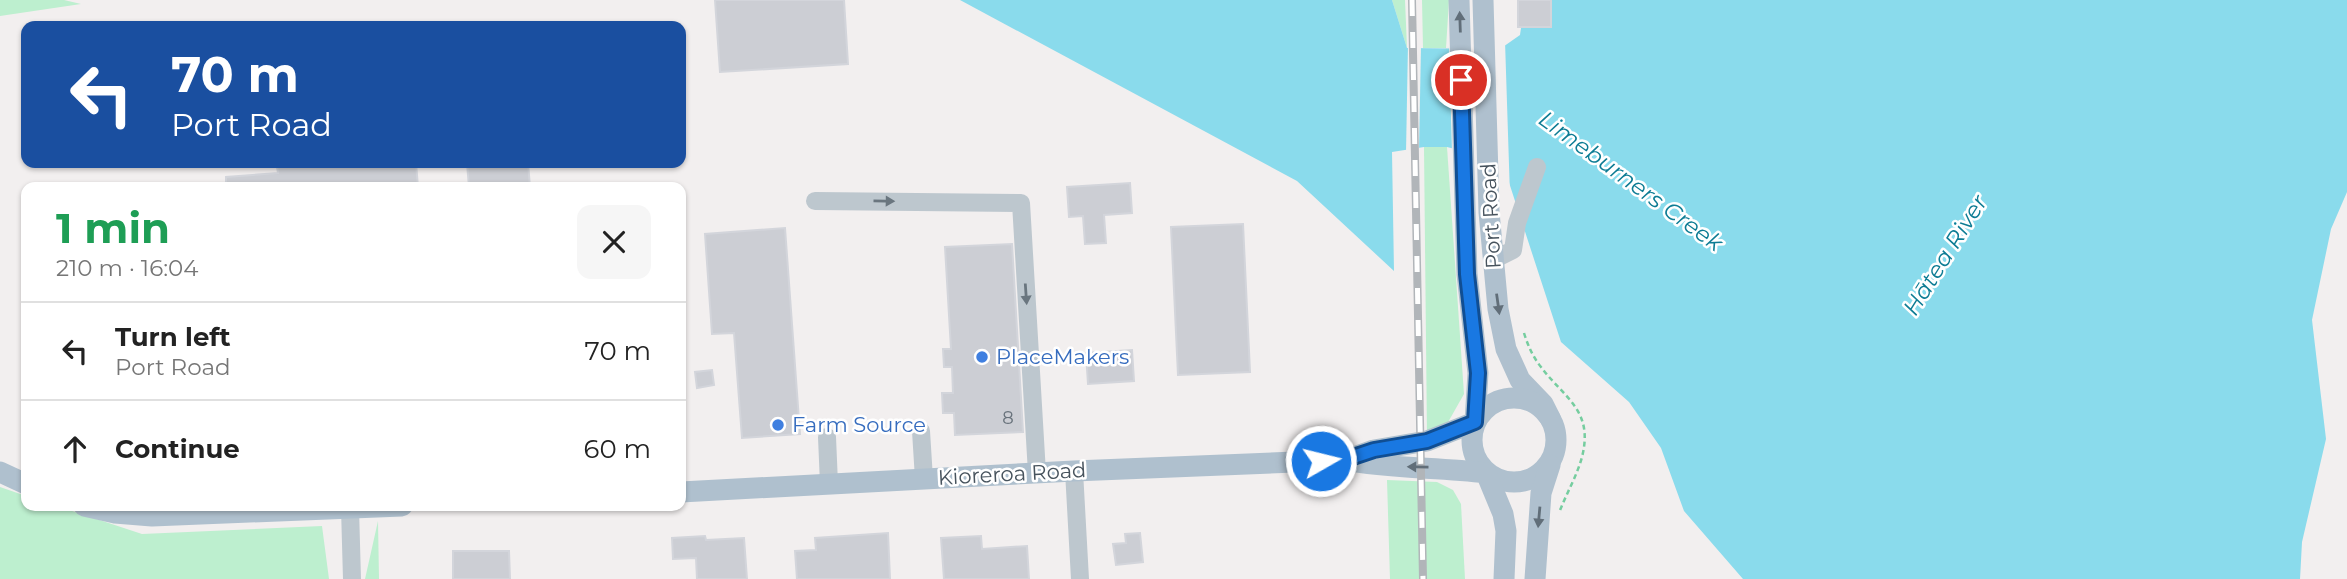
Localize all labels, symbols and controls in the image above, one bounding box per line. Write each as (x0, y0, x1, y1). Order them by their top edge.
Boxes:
one-way arrow (1454, 10, 1465, 32)
text: 70 m (171, 45, 299, 104)
icon: left (56, 49, 147, 140)
pin (1431, 50, 1491, 110)
icon: arrive (1442, 61, 1480, 99)
text: Port Road (171, 105, 332, 144)
water label: Limeburners Creek (1533, 105, 1730, 258)
street label: Port Road (1475, 163, 1506, 269)
water label: Hātea River (1897, 189, 1994, 320)
one-way arrow (873, 195, 895, 207)
text: 1 min (56, 202, 170, 254)
button: close (577, 205, 651, 279)
text: 210 m · 16:04 (56, 254, 199, 282)
one-way arrow (1021, 283, 1032, 305)
one-way arrow (1492, 293, 1503, 315)
text: Turn left (115, 321, 231, 353)
icon: left (56, 332, 94, 370)
text: 70 m (585, 335, 651, 367)
place label: PlaceMakers (996, 344, 1129, 369)
marker: PlaceMakers (974, 349, 990, 365)
text: Port Road (115, 353, 231, 381)
house number: 8 (1002, 407, 1014, 429)
place label: Farm Source (792, 412, 926, 437)
marker: Farm Source (770, 417, 786, 433)
position arrow (1284, 424, 1358, 498)
icon: ahead (56, 430, 94, 468)
text: Continue (115, 433, 240, 465)
text: 60 m (584, 433, 651, 465)
street label: Kioreroa Road (937, 457, 1087, 490)
one-way arrow (1407, 461, 1429, 473)
one-way arrow (1533, 506, 1544, 528)

